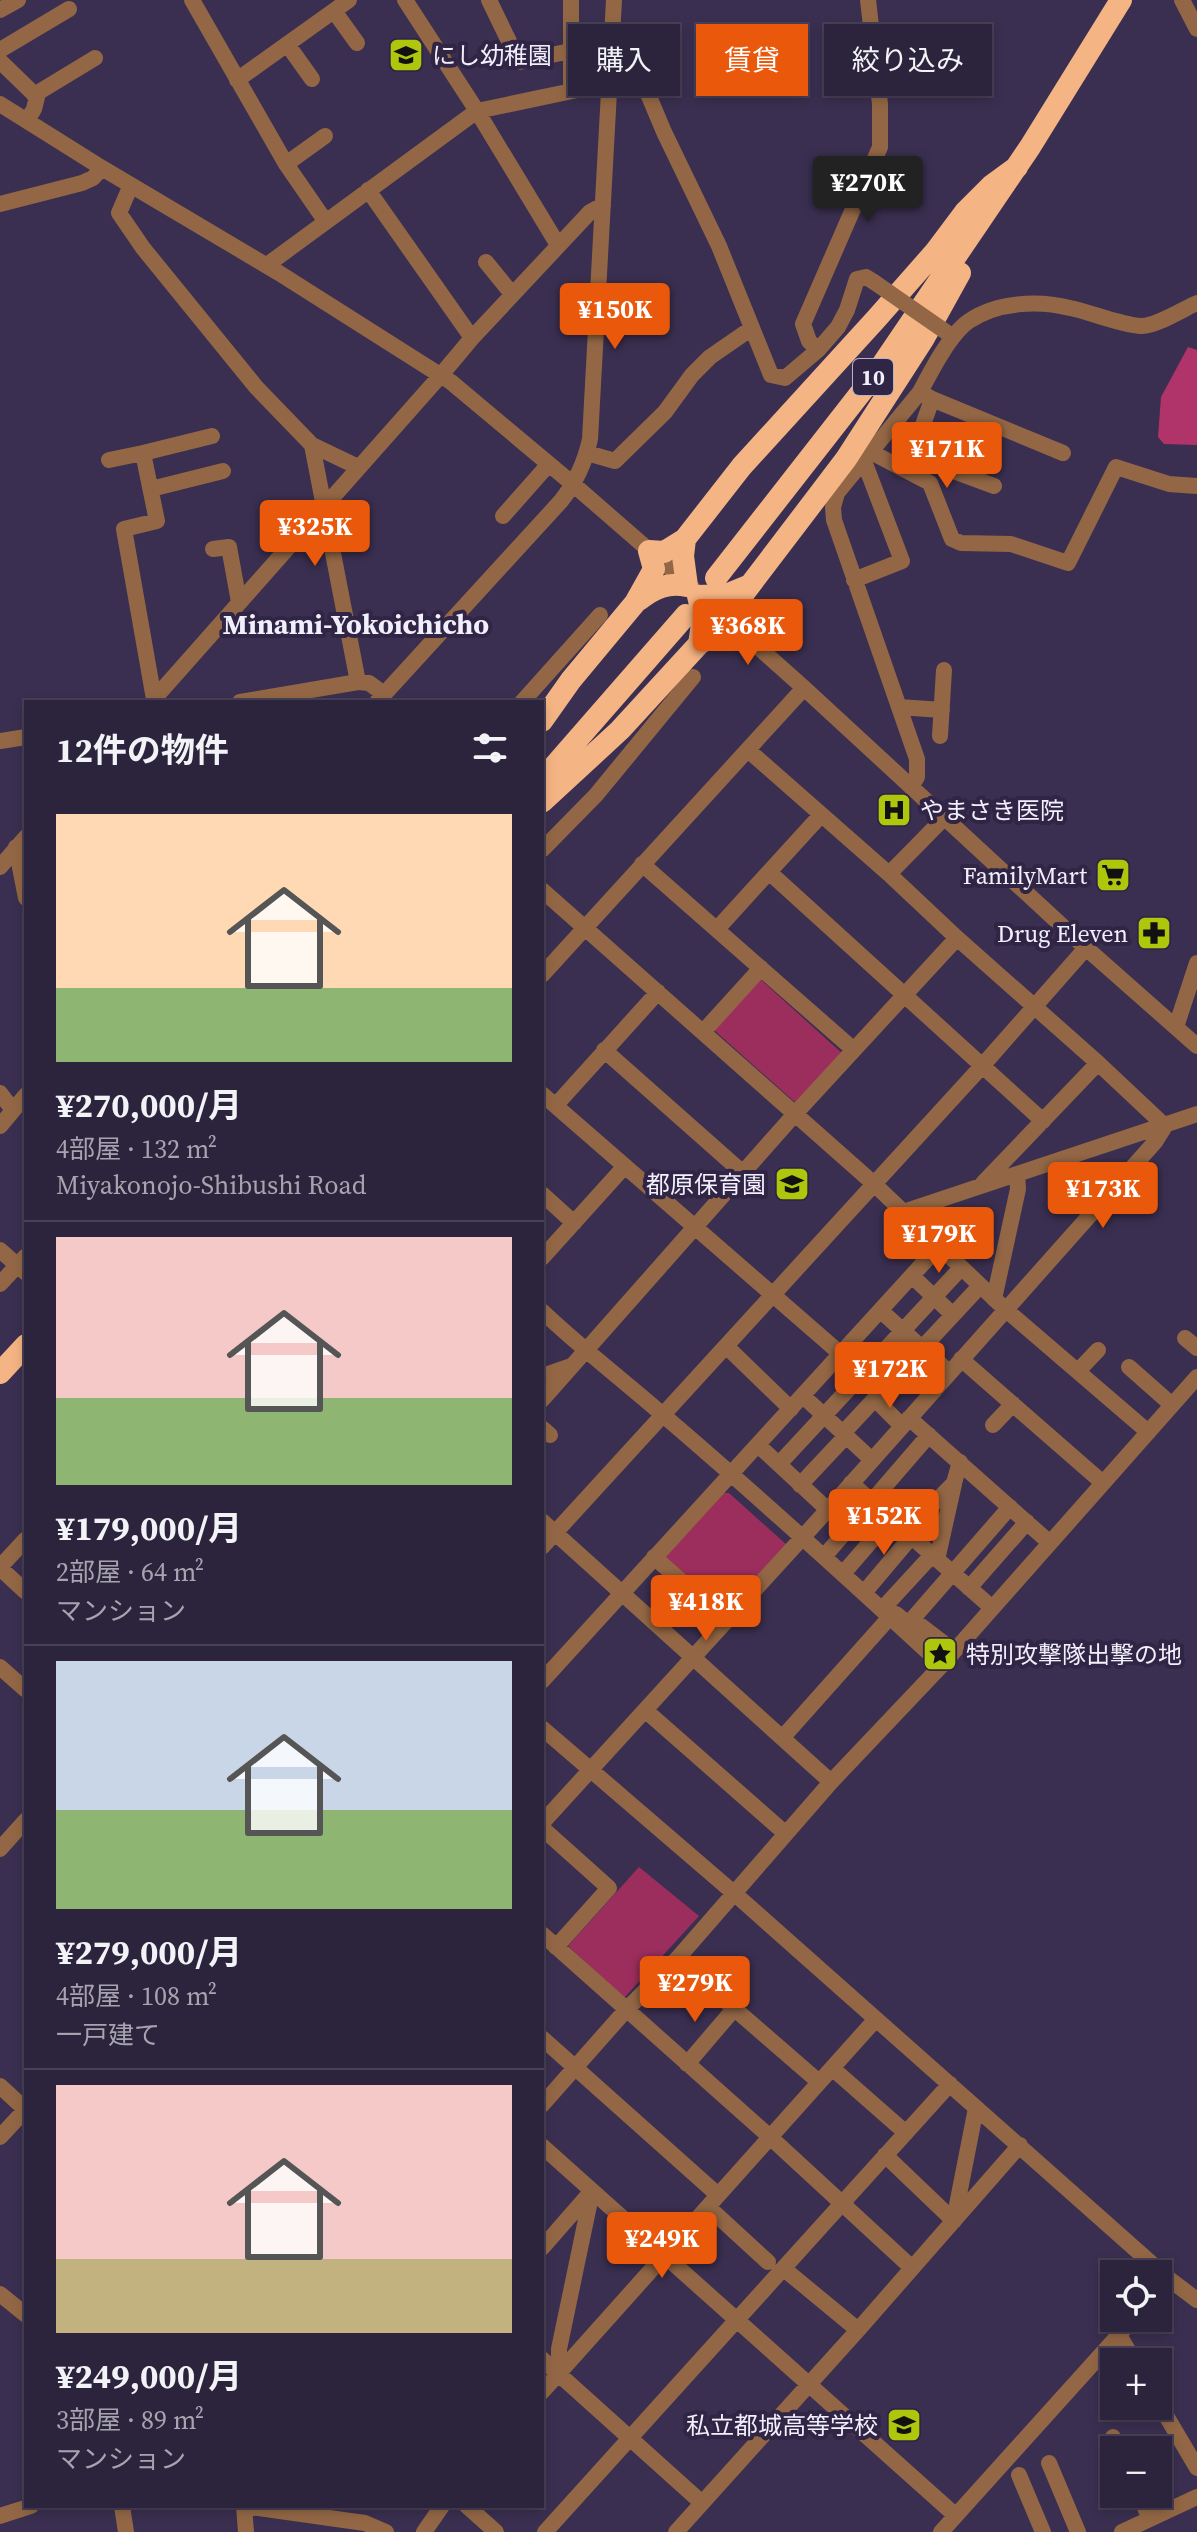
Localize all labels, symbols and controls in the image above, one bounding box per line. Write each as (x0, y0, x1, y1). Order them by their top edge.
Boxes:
chip: 購入 (568, 24, 680, 96)
chip: 賃貸 (696, 24, 808, 96)
chip: 絞り込み (824, 24, 992, 96)
school or university icon: にし幼稚園 (387, 36, 425, 74)
place label: にし幼稚園 (432, 39, 552, 72)
pin: ¥270K (812, 156, 924, 224)
text: ¥270K (831, 164, 905, 200)
pin: ¥150K (559, 283, 671, 351)
text: ¥150K (578, 291, 652, 327)
road number: 10 (853, 359, 893, 395)
pin: ¥171K (891, 422, 1003, 490)
text: ¥171K (910, 430, 984, 466)
pin: ¥325K (259, 500, 371, 568)
text: ¥325K (278, 508, 352, 544)
pin: ¥368K (692, 599, 804, 667)
district label: Minami-Yokoichicho (223, 605, 489, 643)
text: ¥368K (711, 607, 785, 643)
icon: filters (468, 726, 512, 770)
text: 12件の物件 (56, 727, 229, 773)
hospital icon: やまさき医院 (875, 791, 913, 829)
place label: やまさき医院 (920, 794, 1064, 827)
supermarket icon: FamilyMart (1094, 856, 1132, 894)
place label: FamilyMart (963, 859, 1087, 892)
icon: home (212, 866, 356, 1010)
pharmacy icon: Drug Eleven (1135, 914, 1173, 952)
place label: Drug Eleven (997, 917, 1128, 950)
text: ¥270,000/月 (56, 1082, 242, 1128)
text: 4部屋 · 132 m² (56, 1131, 217, 1167)
pin: ¥173K (1047, 1162, 1159, 1230)
school or university icon: 都原保育園 (773, 1165, 811, 1203)
text: Miyakonojo-Shibushi Road (56, 1167, 367, 1203)
place label: 都原保育園 (646, 1168, 766, 1201)
text: ¥173K (1066, 1170, 1140, 1206)
pin: ¥179K (883, 1207, 995, 1275)
text: ¥179K (902, 1215, 976, 1251)
icon: home (212, 1289, 356, 1433)
pin: ¥172K (834, 1342, 946, 1410)
text: ¥172K (853, 1350, 927, 1386)
pin: ¥152K (828, 1489, 940, 1557)
text: ¥152K (847, 1497, 921, 1533)
text: ¥179,000/月 (56, 1505, 242, 1551)
text: 2部屋 · 64 m² (56, 1554, 204, 1590)
pin: ¥418K (650, 1575, 762, 1643)
text: ¥418K (669, 1583, 743, 1619)
text: マンション (56, 1593, 186, 1629)
place icon: 特別攻撃隊出撃の地 (921, 1635, 959, 1673)
place label: 特別攻撃隊出撃の地 (966, 1638, 1182, 1671)
icon: home (212, 1713, 356, 1857)
text: ¥279,000/月 (56, 1929, 242, 1975)
pin: ¥279K (639, 1956, 751, 2024)
text: ¥279K (658, 1964, 732, 2000)
text: 4部屋 · 108 m² (56, 1978, 217, 2014)
text: 一戸建て (56, 2017, 160, 2053)
icon: home (212, 2137, 356, 2281)
pin: ¥249K (606, 2212, 718, 2280)
text: ¥249K (625, 2220, 699, 2256)
map controls (1100, 2260, 1172, 2508)
button: locate (1100, 2260, 1172, 2332)
button: + (1100, 2348, 1172, 2420)
text: ¥249,000/月 (56, 2353, 242, 2399)
text: 3部屋 · 89 m² (56, 2402, 204, 2438)
school or university icon: 私立都城高等学校 (885, 2406, 923, 2444)
place label: 私立都城高等学校 (686, 2409, 878, 2442)
button: − (1100, 2436, 1172, 2508)
text: マンション (56, 2441, 186, 2477)

